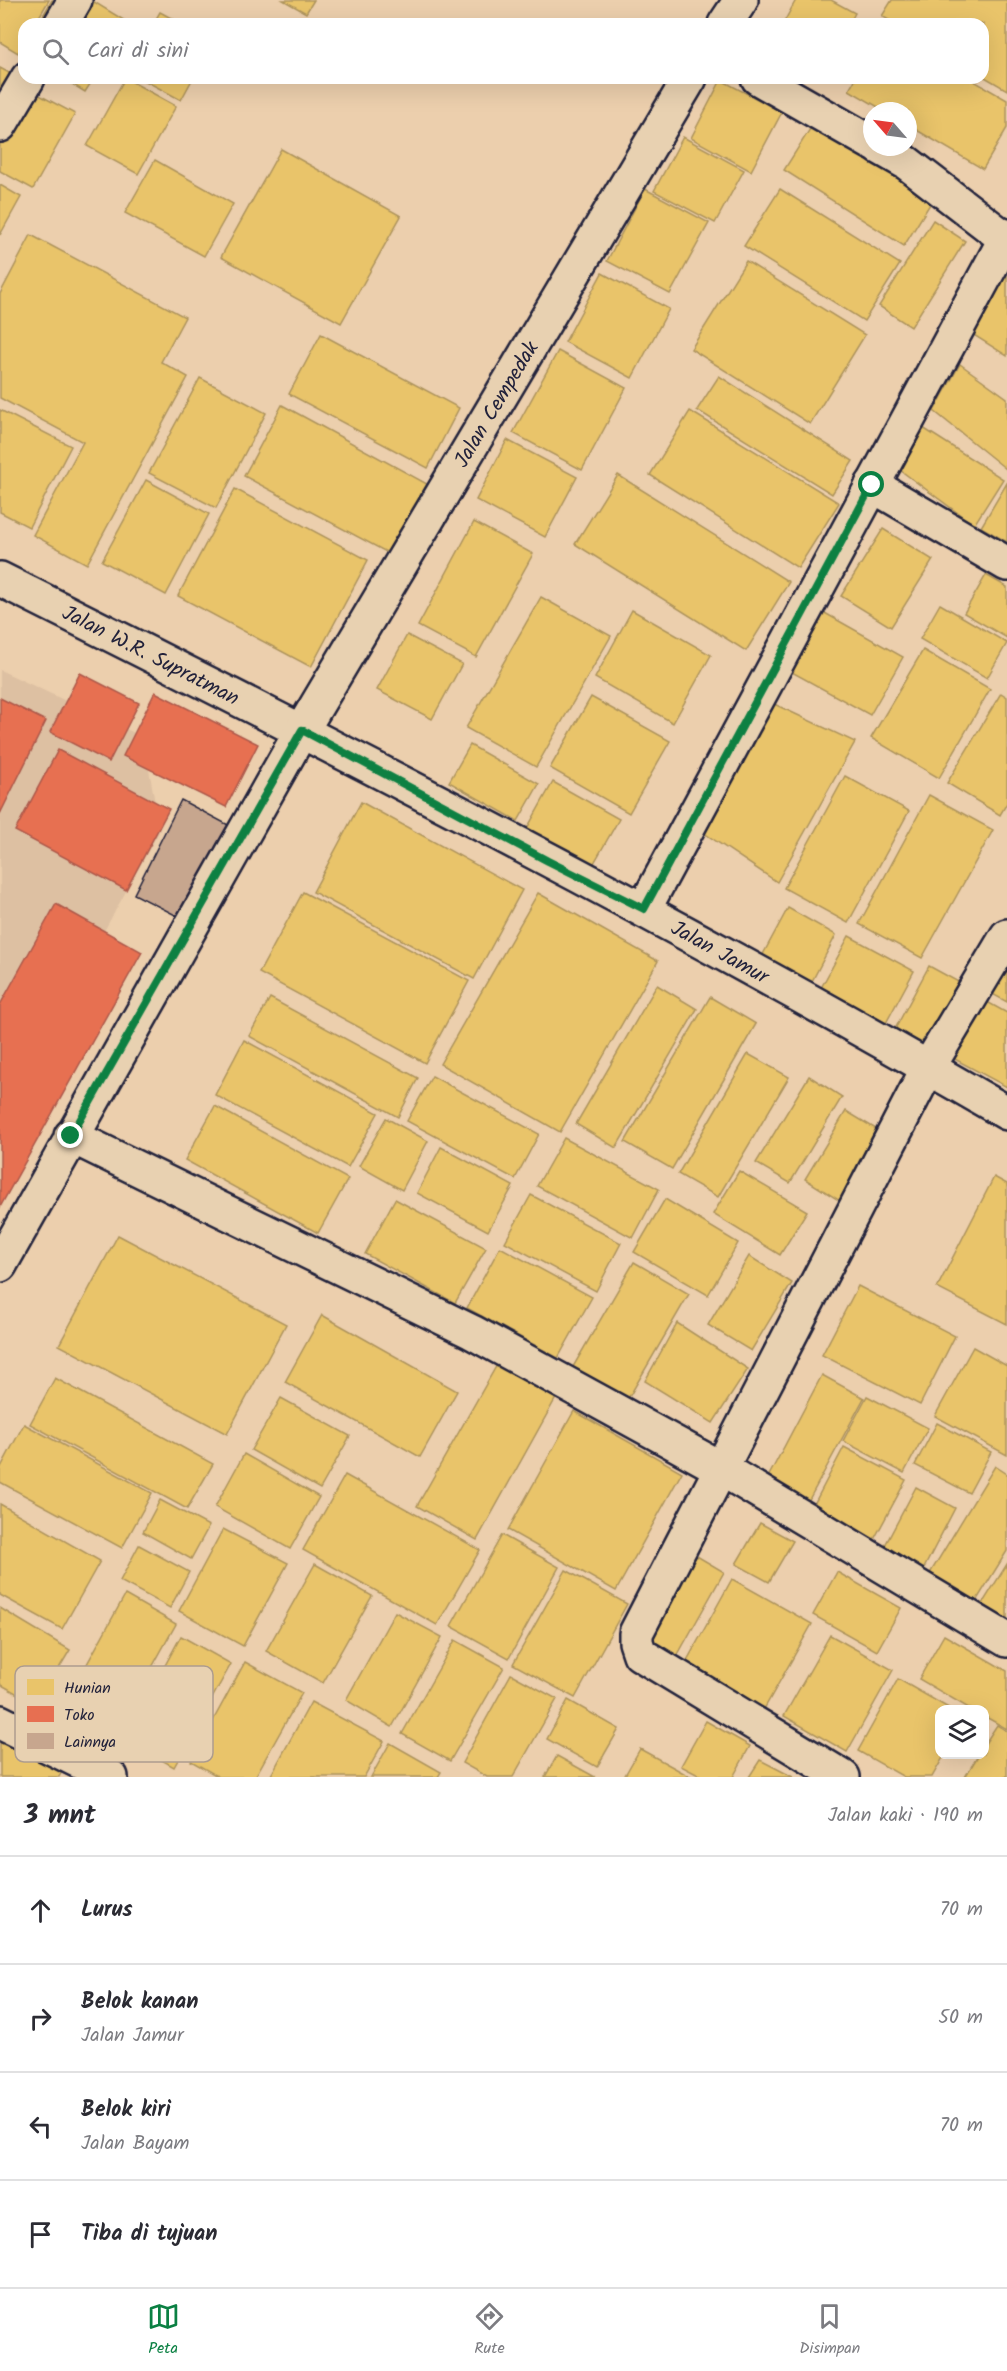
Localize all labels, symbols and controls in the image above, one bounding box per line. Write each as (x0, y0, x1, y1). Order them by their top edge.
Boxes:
search box (18, 18, 989, 84)
text: Cari di sini (87, 34, 188, 69)
icon: search (39, 35, 72, 68)
north arrow (863, 102, 917, 156)
street label: Jalan Cempedak (446, 335, 548, 474)
route start (858, 471, 884, 497)
street label: Jalan W.R. Supratman (56, 597, 245, 715)
street label: Jalan Jamur (664, 913, 775, 994)
route end (57, 1122, 83, 1148)
legend (15, 1666, 213, 1762)
text: Hunian (64, 1676, 111, 1701)
text: Toko (64, 1703, 95, 1728)
map controls (935, 1705, 989, 1759)
button: layers (935, 1705, 989, 1759)
text: Lainnya (64, 1730, 116, 1755)
text: 3 mnt (24, 1795, 96, 1837)
text: Jalan kaki · 190 m (828, 1800, 983, 1832)
text: Lurus (81, 1893, 133, 1928)
icon: ahead (24, 1894, 57, 1927)
text: 70 m (940, 1894, 983, 1926)
text: Belok kanan (81, 1985, 198, 2020)
icon: right (24, 2002, 57, 2035)
text: 50 m (938, 2002, 983, 2034)
text: Jalan Jamur (81, 2020, 184, 2052)
text: Belok kiri (81, 2093, 171, 2128)
icon: left (24, 2110, 57, 2143)
text: 70 m (940, 2110, 983, 2142)
text: Jalan Bayam (81, 2128, 190, 2160)
text: Tiba di tujuan (81, 2217, 217, 2252)
icon: arrive (24, 2218, 57, 2251)
tab: Peta (147, 2300, 180, 2361)
tab: Rute (473, 2300, 506, 2361)
tab: Disimpan (799, 2300, 860, 2361)

